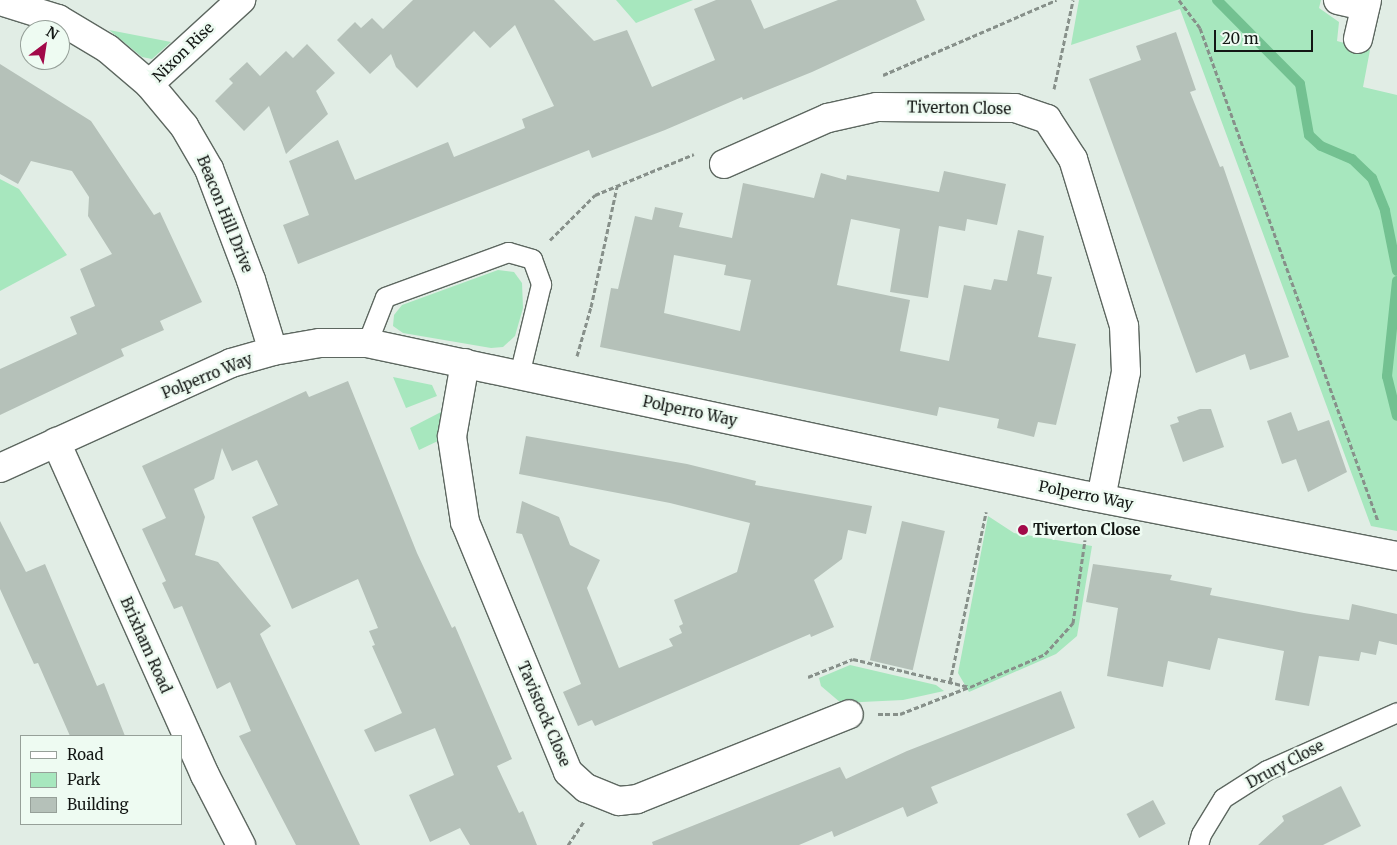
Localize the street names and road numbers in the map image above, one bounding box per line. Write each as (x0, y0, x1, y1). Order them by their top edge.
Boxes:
street label: Nixon Rise (149, 19, 217, 85)
street label: Tiverton Close (907, 98, 1011, 118)
street label: Beacon Hill Drive (193, 153, 257, 275)
street label: Polperro Way (159, 350, 255, 402)
street label: Polperro Way (641, 392, 739, 430)
street label: Polperro Way (1037, 477, 1135, 513)
street label: Brixham Road (117, 594, 175, 696)
street label: Tavistock Close (514, 659, 574, 769)
street label: Drury Close (1243, 736, 1327, 792)

